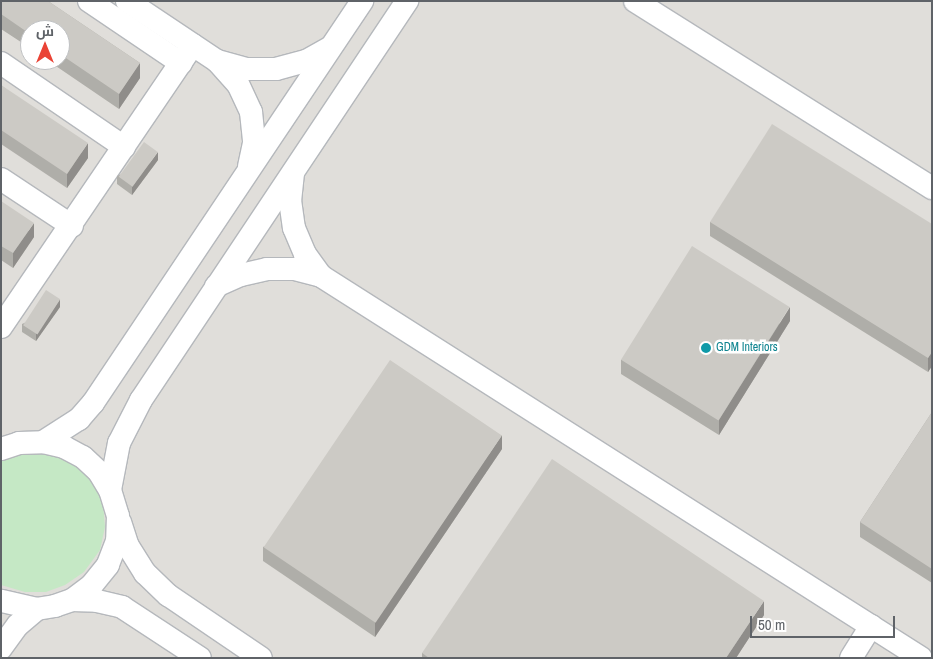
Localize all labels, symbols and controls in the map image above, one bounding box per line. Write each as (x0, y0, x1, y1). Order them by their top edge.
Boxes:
north arrow (20, 20, 70, 70)
text: ش (36, 22, 54, 40)
place label: GDM Interiors (716, 341, 778, 355)
marker: GDM Interiors (700, 342, 712, 354)
scale bar (753, 606, 898, 638)
text: 50 m (758, 614, 785, 635)

